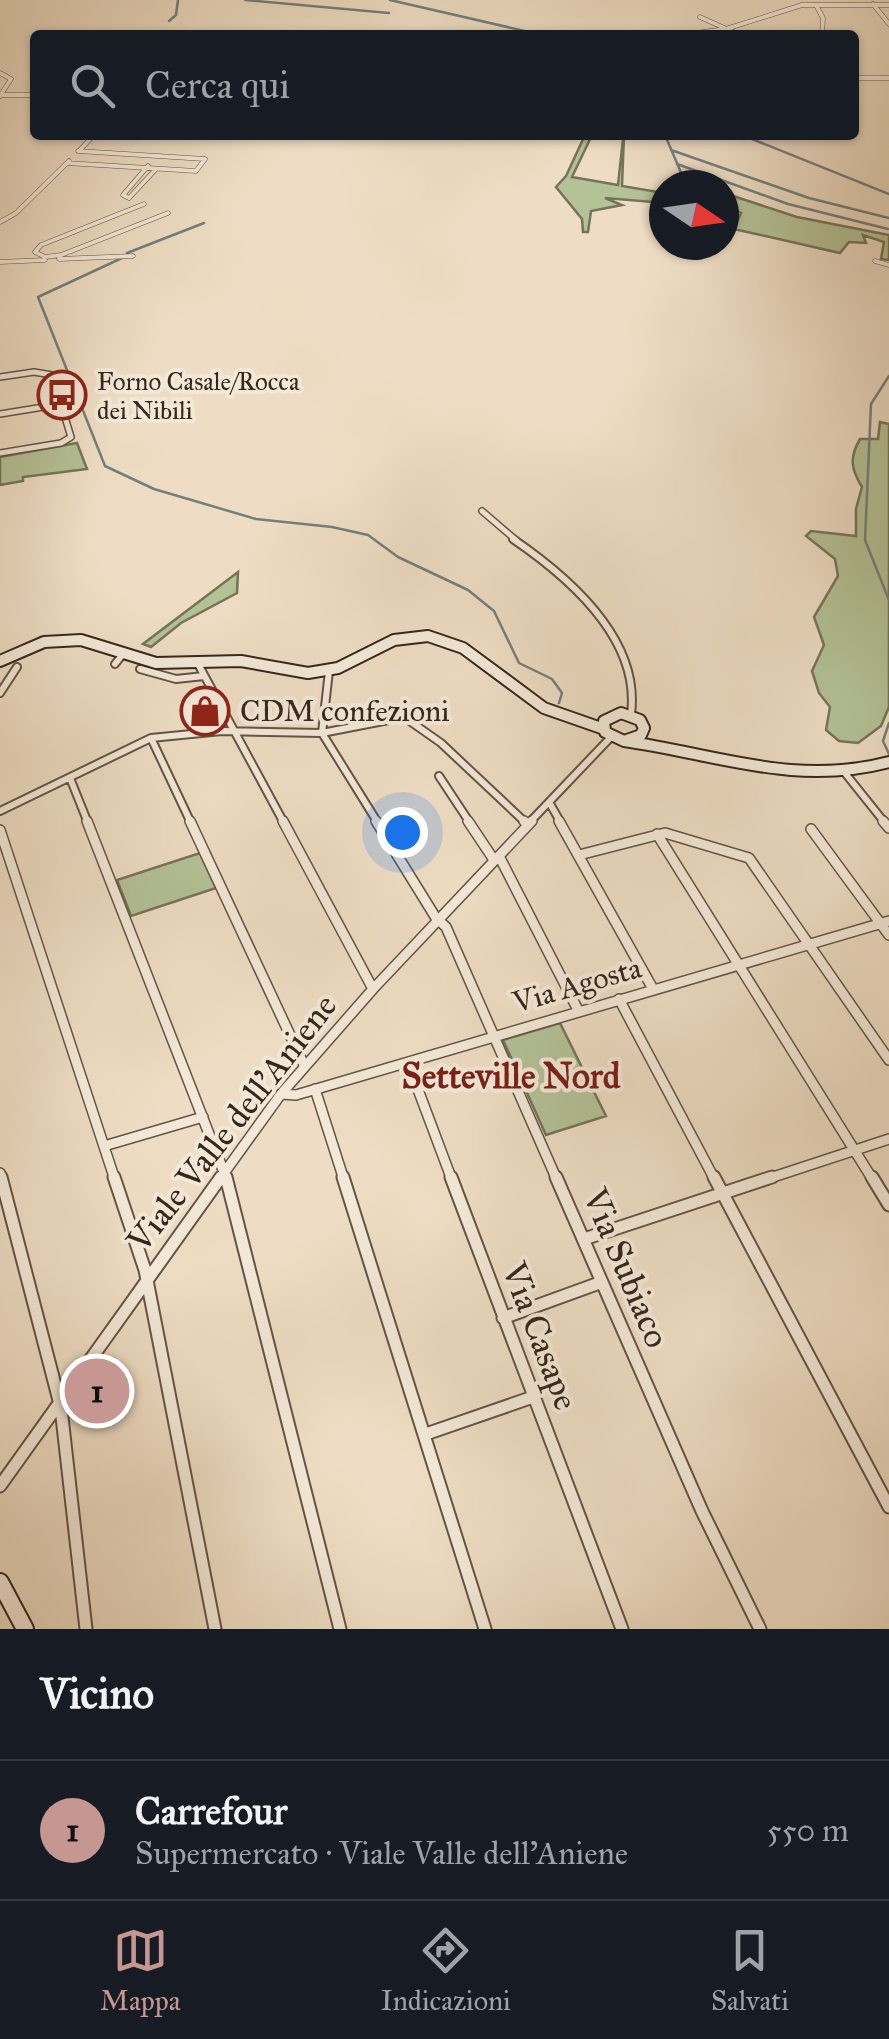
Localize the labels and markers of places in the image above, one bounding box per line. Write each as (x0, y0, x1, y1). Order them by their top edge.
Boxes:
place label: Forno Casale/Rocca dei Nibili (97, 366, 300, 426)
bus stop icon: Forno Casale/Rocca dei Nibili (36, 369, 88, 421)
shop icon: CDM confezioni (179, 685, 231, 737)
place label: CDM confezioni (240, 693, 450, 729)
pin: 1 (64, 1354, 130, 1428)

